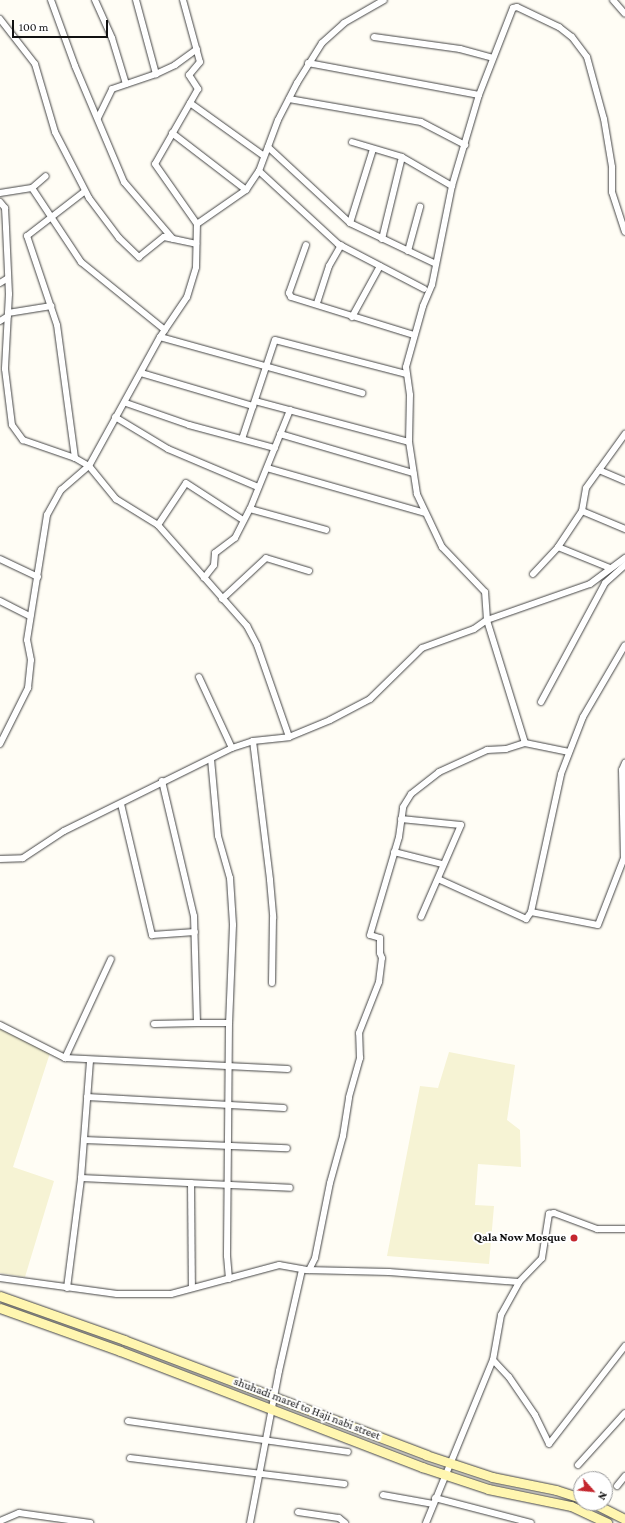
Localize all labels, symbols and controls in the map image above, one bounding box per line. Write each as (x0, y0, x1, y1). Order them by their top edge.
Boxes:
scale bar (14, 12, 110, 38)
text: 100 m (19, 20, 48, 34)
place label: Qala Now Mosque (474, 1231, 566, 1245)
marker: Qala Now Mosque (569, 1233, 579, 1243)
street label: shuhadi maref to Haji nabi street (232, 1374, 382, 1444)
north arrow (573, 1471, 613, 1511)
text: N (596, 1490, 610, 1502)

